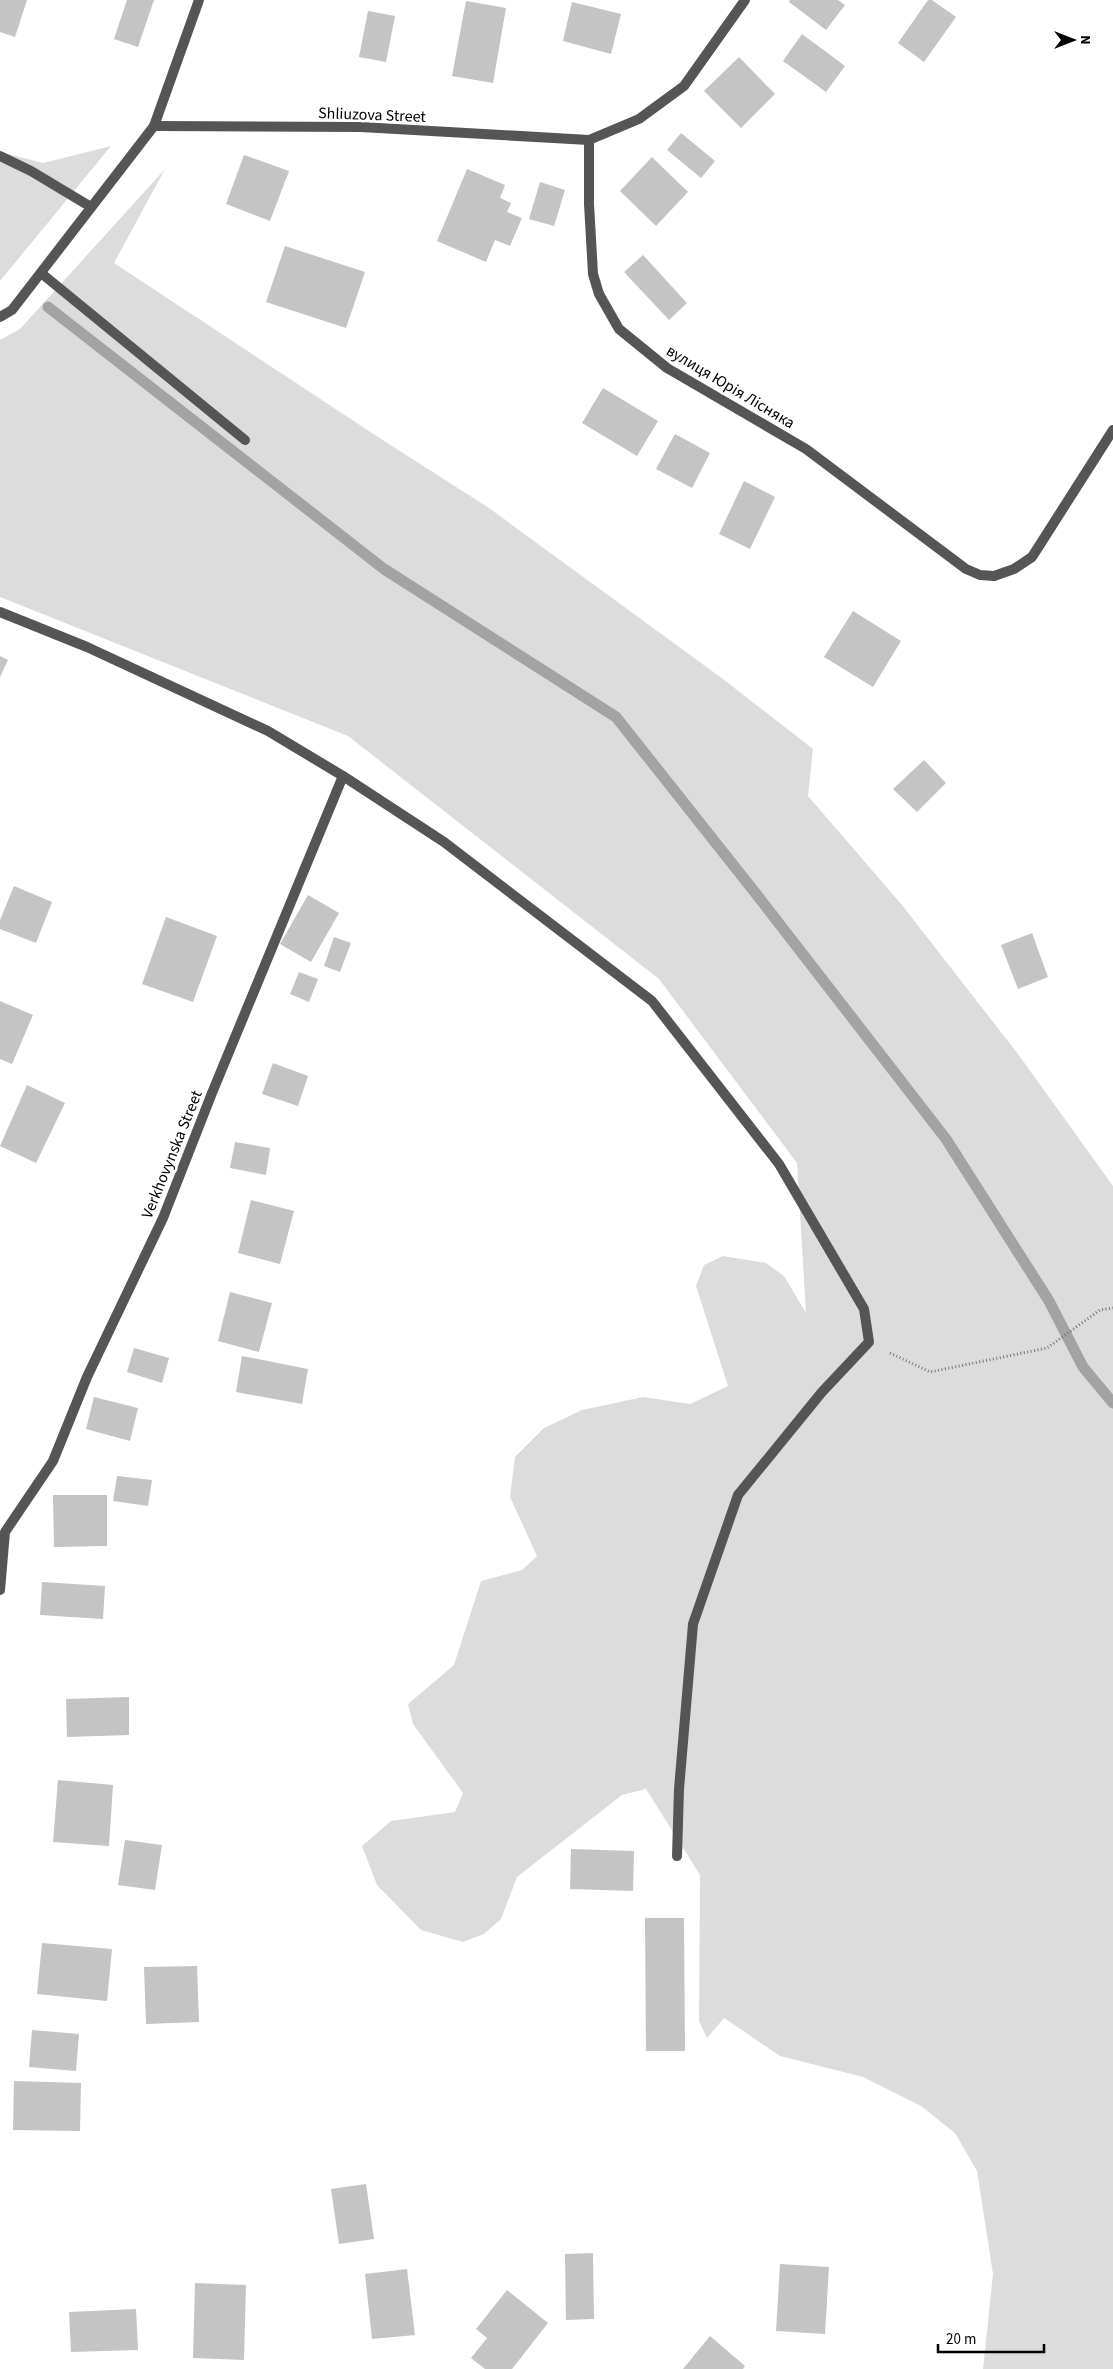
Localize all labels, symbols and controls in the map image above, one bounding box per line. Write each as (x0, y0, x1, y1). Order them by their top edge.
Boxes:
north arrow (1048, 15, 1098, 65)
text: N (1075, 35, 1095, 45)
street label: Shliuzova Street (318, 102, 427, 128)
street label: вулиця Юрія Лісняка (662, 340, 799, 434)
street label: Verkhovynska Street (136, 1087, 208, 1222)
scale bar (938, 2322, 1044, 2354)
text: 20 m (946, 2329, 976, 2350)

